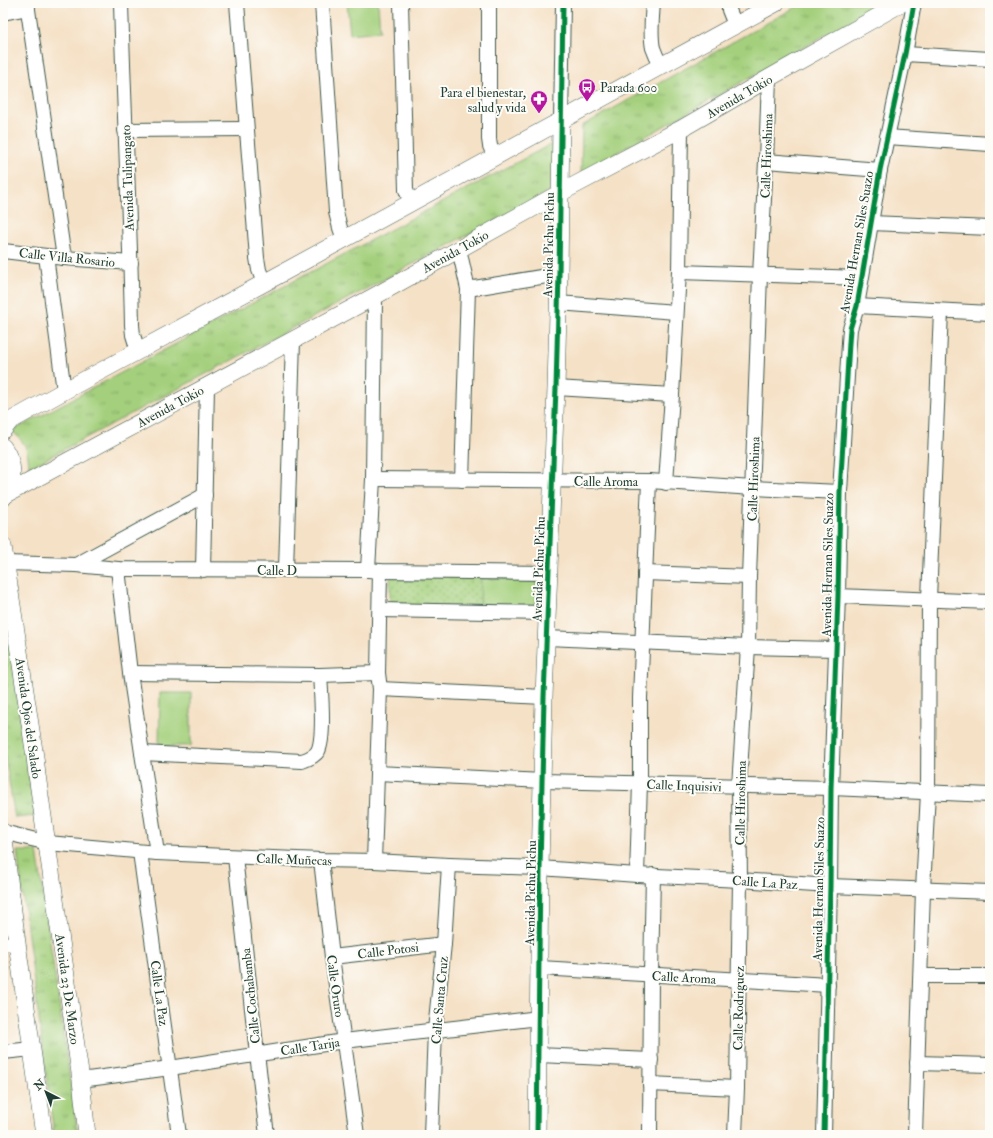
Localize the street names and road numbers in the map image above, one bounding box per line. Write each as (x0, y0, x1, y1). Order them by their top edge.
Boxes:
street label: Avenida Tokio (703, 72, 775, 123)
street label: Calle Hiroshima (758, 113, 776, 199)
street label: Avenida Tulipangato (118, 125, 139, 232)
street label: Avenida Hernan Siles Suazo (836, 170, 877, 315)
street label: Avenida Pichu Pichu (540, 192, 558, 299)
street label: Avenida Tokio (419, 227, 492, 277)
street label: Calle Villa Rosario (18, 245, 116, 271)
street label: Avenida Tokio (133, 383, 207, 432)
street label: Calle Hiroshima (745, 436, 763, 522)
street label: Calle Aroma (574, 474, 639, 490)
street label: Avenida Hernan Siles Suazo (819, 493, 837, 638)
street label: Avenida Pichu Pichu (529, 516, 549, 623)
street label: Calle D (257, 563, 297, 579)
street label: Avenida Ojos del Salado (11, 655, 44, 780)
street label: Calle Hiroshima (732, 760, 750, 846)
street label: Calle Inquisivi (646, 777, 722, 795)
street label: Avenida Hernan Siles Suazo (810, 817, 828, 962)
street label: Avenida Pichu Pichu (522, 840, 540, 947)
street label: Calle Muñecas (256, 851, 333, 869)
street label: Calle La Paz (731, 873, 799, 893)
street label: Avenida 23 De Marzo (51, 932, 83, 1046)
street label: Calle Potosi (357, 939, 420, 963)
street label: Calle Cochabamba (238, 947, 264, 1045)
street label: Calle Oruro (323, 954, 347, 1018)
street label: Calle Santa Cruz (428, 955, 452, 1045)
street label: Calle La Paz (146, 959, 172, 1028)
street label: Calle Rodriguez (730, 965, 748, 1050)
street label: Calle Aroma (651, 968, 717, 988)
street label: Calle Tarija (279, 1034, 342, 1060)

